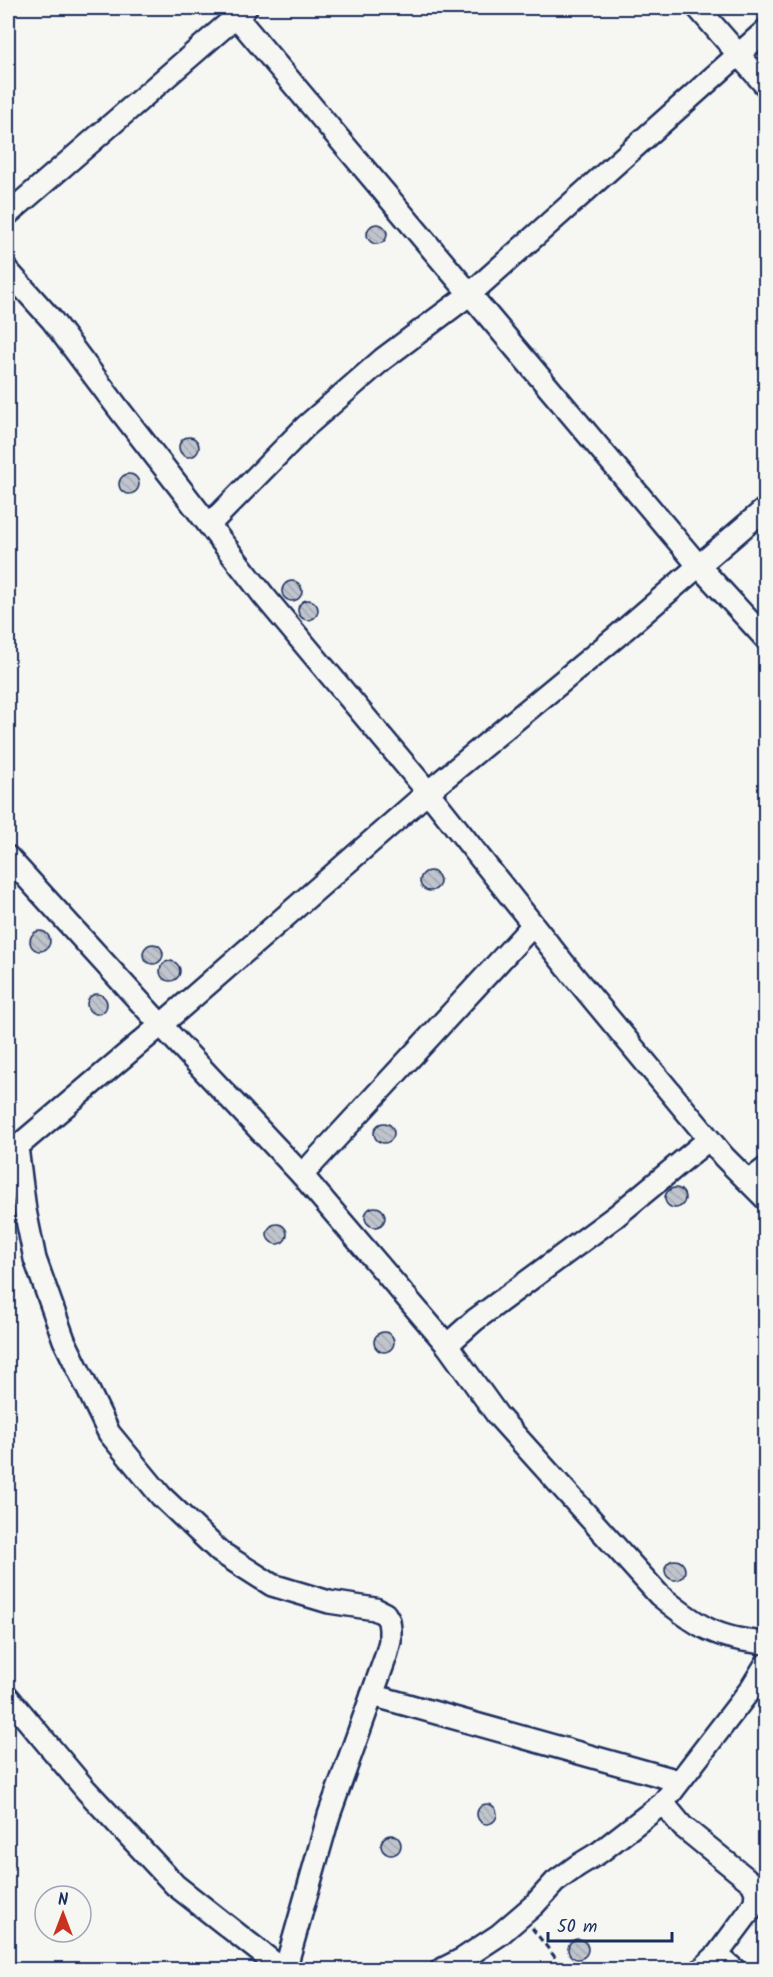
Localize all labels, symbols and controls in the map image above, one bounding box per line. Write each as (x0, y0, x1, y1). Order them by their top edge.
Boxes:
north arrow (33, 1884, 93, 1944)
text: N (58, 1888, 68, 1913)
scale bar (548, 1905, 672, 1943)
text: 50 m (557, 1913, 597, 1942)

